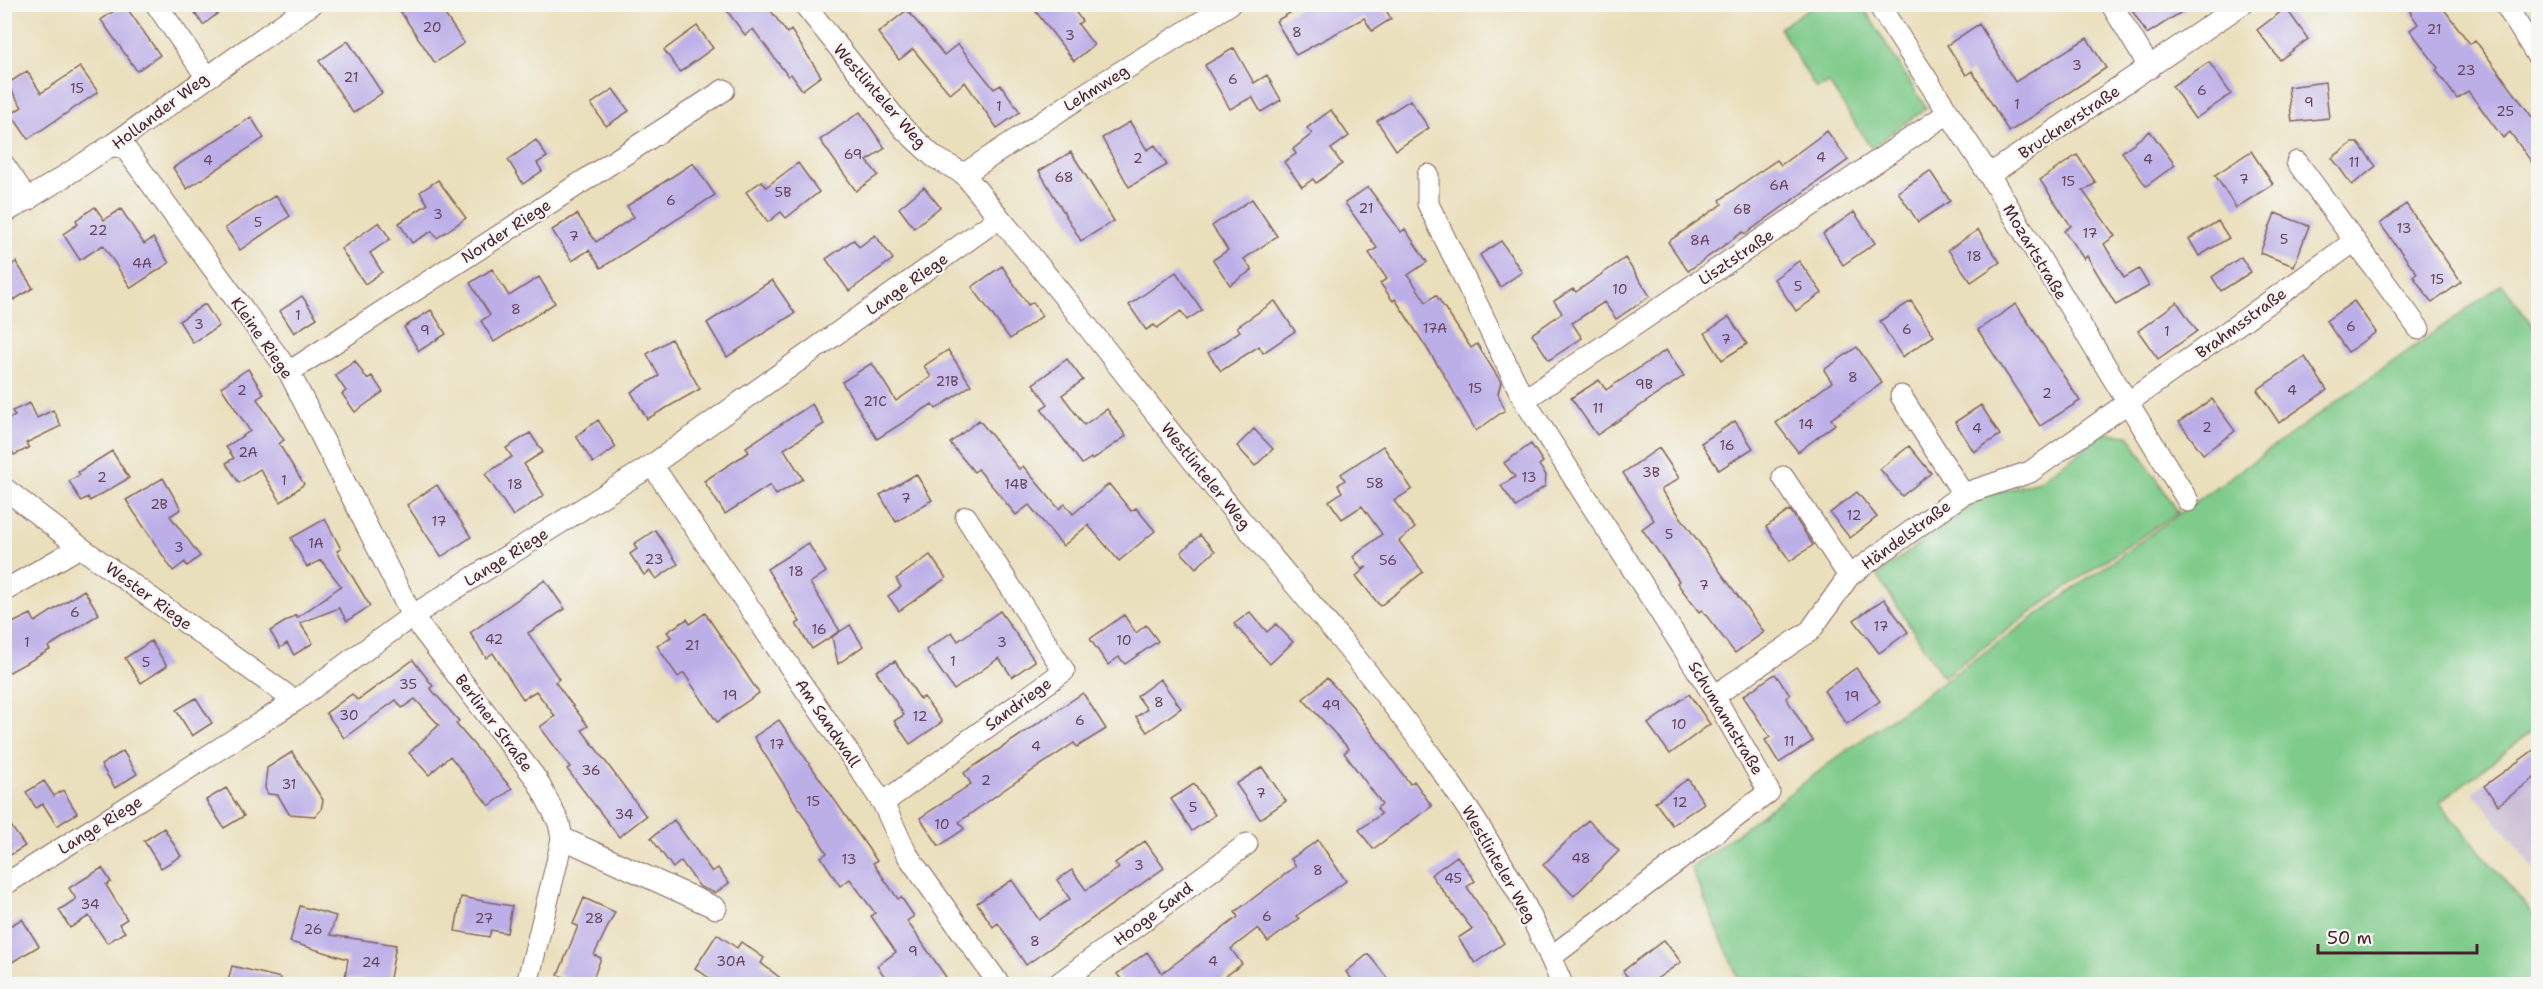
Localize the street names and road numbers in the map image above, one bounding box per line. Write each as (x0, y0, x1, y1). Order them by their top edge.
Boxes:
street label: Westlinteler Weg (829, 39, 931, 153)
street label: Lehmweg (1059, 60, 1133, 116)
street label: Hollander Weg (108, 68, 213, 154)
street label: Brucknerstraße (2014, 80, 2124, 164)
street label: Norder Riege (457, 194, 555, 268)
street label: Mozartstraße (1998, 200, 2072, 304)
street label: Lisztstraße (1694, 224, 1778, 290)
street label: Lange Riege (862, 248, 952, 320)
street label: Brahmsstraße (2191, 283, 2291, 363)
street label: Kleine Riege (226, 293, 298, 383)
street label: Westlinteler Weg (1156, 418, 1256, 534)
street label: Händelstraße (1857, 496, 1955, 574)
street label: Lange Riege (460, 523, 552, 591)
street label: Wester Riege (101, 557, 197, 635)
street label: Schumannstraße (1684, 657, 1768, 779)
street label: Berliner Straße (450, 670, 538, 776)
street label: Sandriege (981, 673, 1055, 735)
street label: Am Sandwall (791, 675, 865, 771)
street label: Lange Riege (54, 791, 146, 859)
street label: Westlinteler Weg (1457, 802, 1541, 927)
street label: Hooge Sand (1109, 877, 1197, 951)

